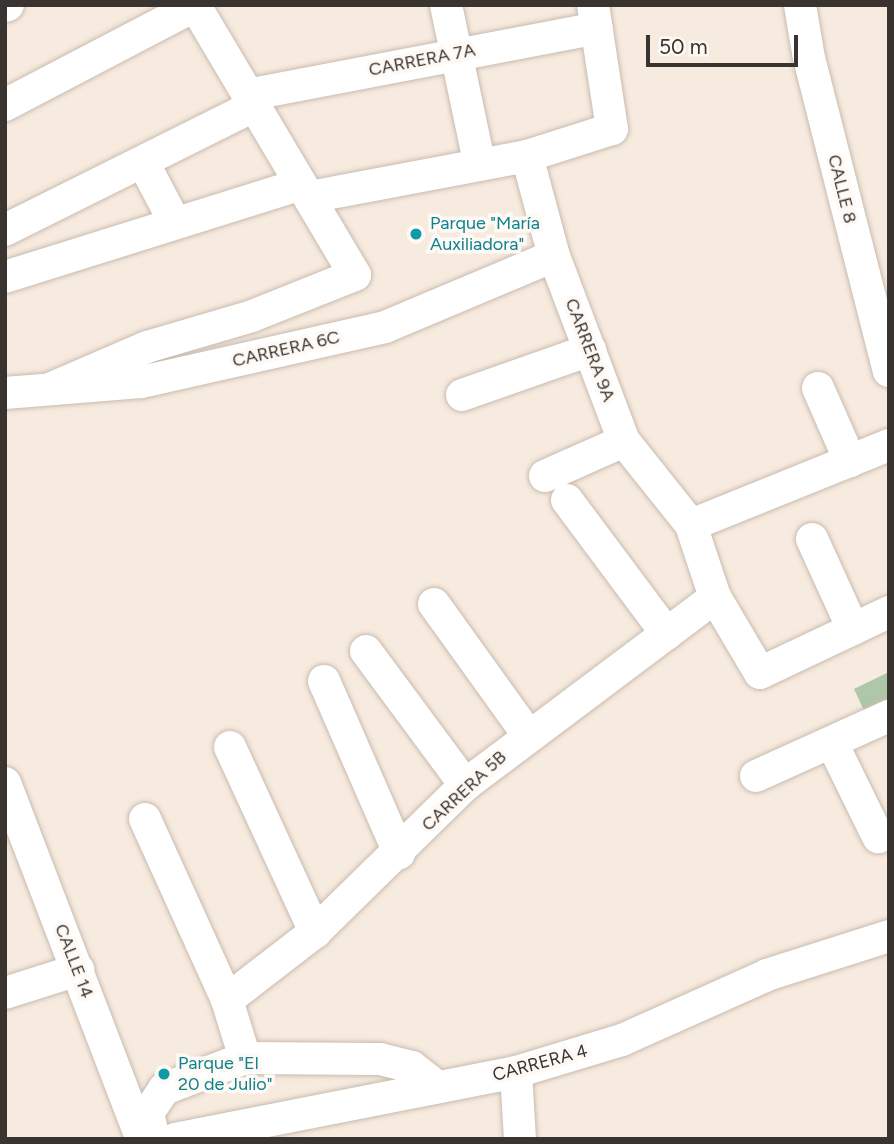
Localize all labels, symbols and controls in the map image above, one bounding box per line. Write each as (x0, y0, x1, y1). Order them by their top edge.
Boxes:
scale bar (649, 21, 801, 65)
text: 50 m (659, 34, 708, 59)
street label: CARRERA 7A (367, 39, 477, 81)
street label: CALLE 8 (823, 152, 861, 226)
place label: Parque "María Auxiliadora" (430, 213, 540, 256)
marker: Parque "María Auxiliadora" (408, 226, 424, 242)
street label: CARRERA 9A (560, 295, 620, 405)
street label: CARRERA 6C (230, 326, 342, 372)
street label: CARRERA 5B (417, 746, 511, 836)
street label: CALLE 14 (50, 921, 98, 1001)
street label: CARRERA 4 (490, 1040, 590, 1086)
place label: Parque "El 20 de Julio" (178, 1053, 273, 1096)
marker: Parque "El 20 de Julio" (156, 1066, 172, 1082)

